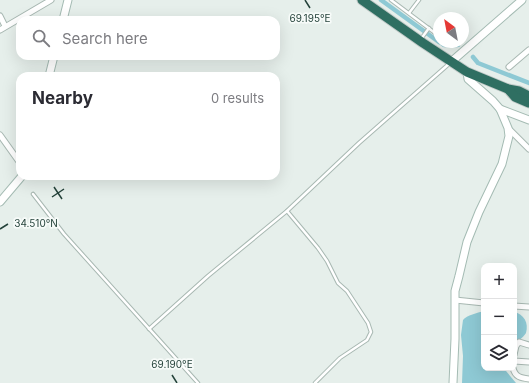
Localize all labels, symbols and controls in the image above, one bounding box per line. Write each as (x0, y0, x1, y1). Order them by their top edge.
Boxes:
text: 69.195°E (289, 12, 331, 24)
north arrow (433, 12, 469, 48)
search box (16, 16, 280, 60)
icon: search (30, 27, 52, 49)
text: Search here (62, 29, 148, 48)
text: Nearby (32, 88, 93, 108)
text: 0 results (211, 90, 264, 106)
text: 34.510°N (14, 217, 58, 229)
map controls (481, 263, 517, 371)
button: + (481, 263, 517, 299)
button: − (481, 299, 517, 335)
button: layers (481, 335, 517, 371)
text: 69.190°E (151, 358, 193, 370)

